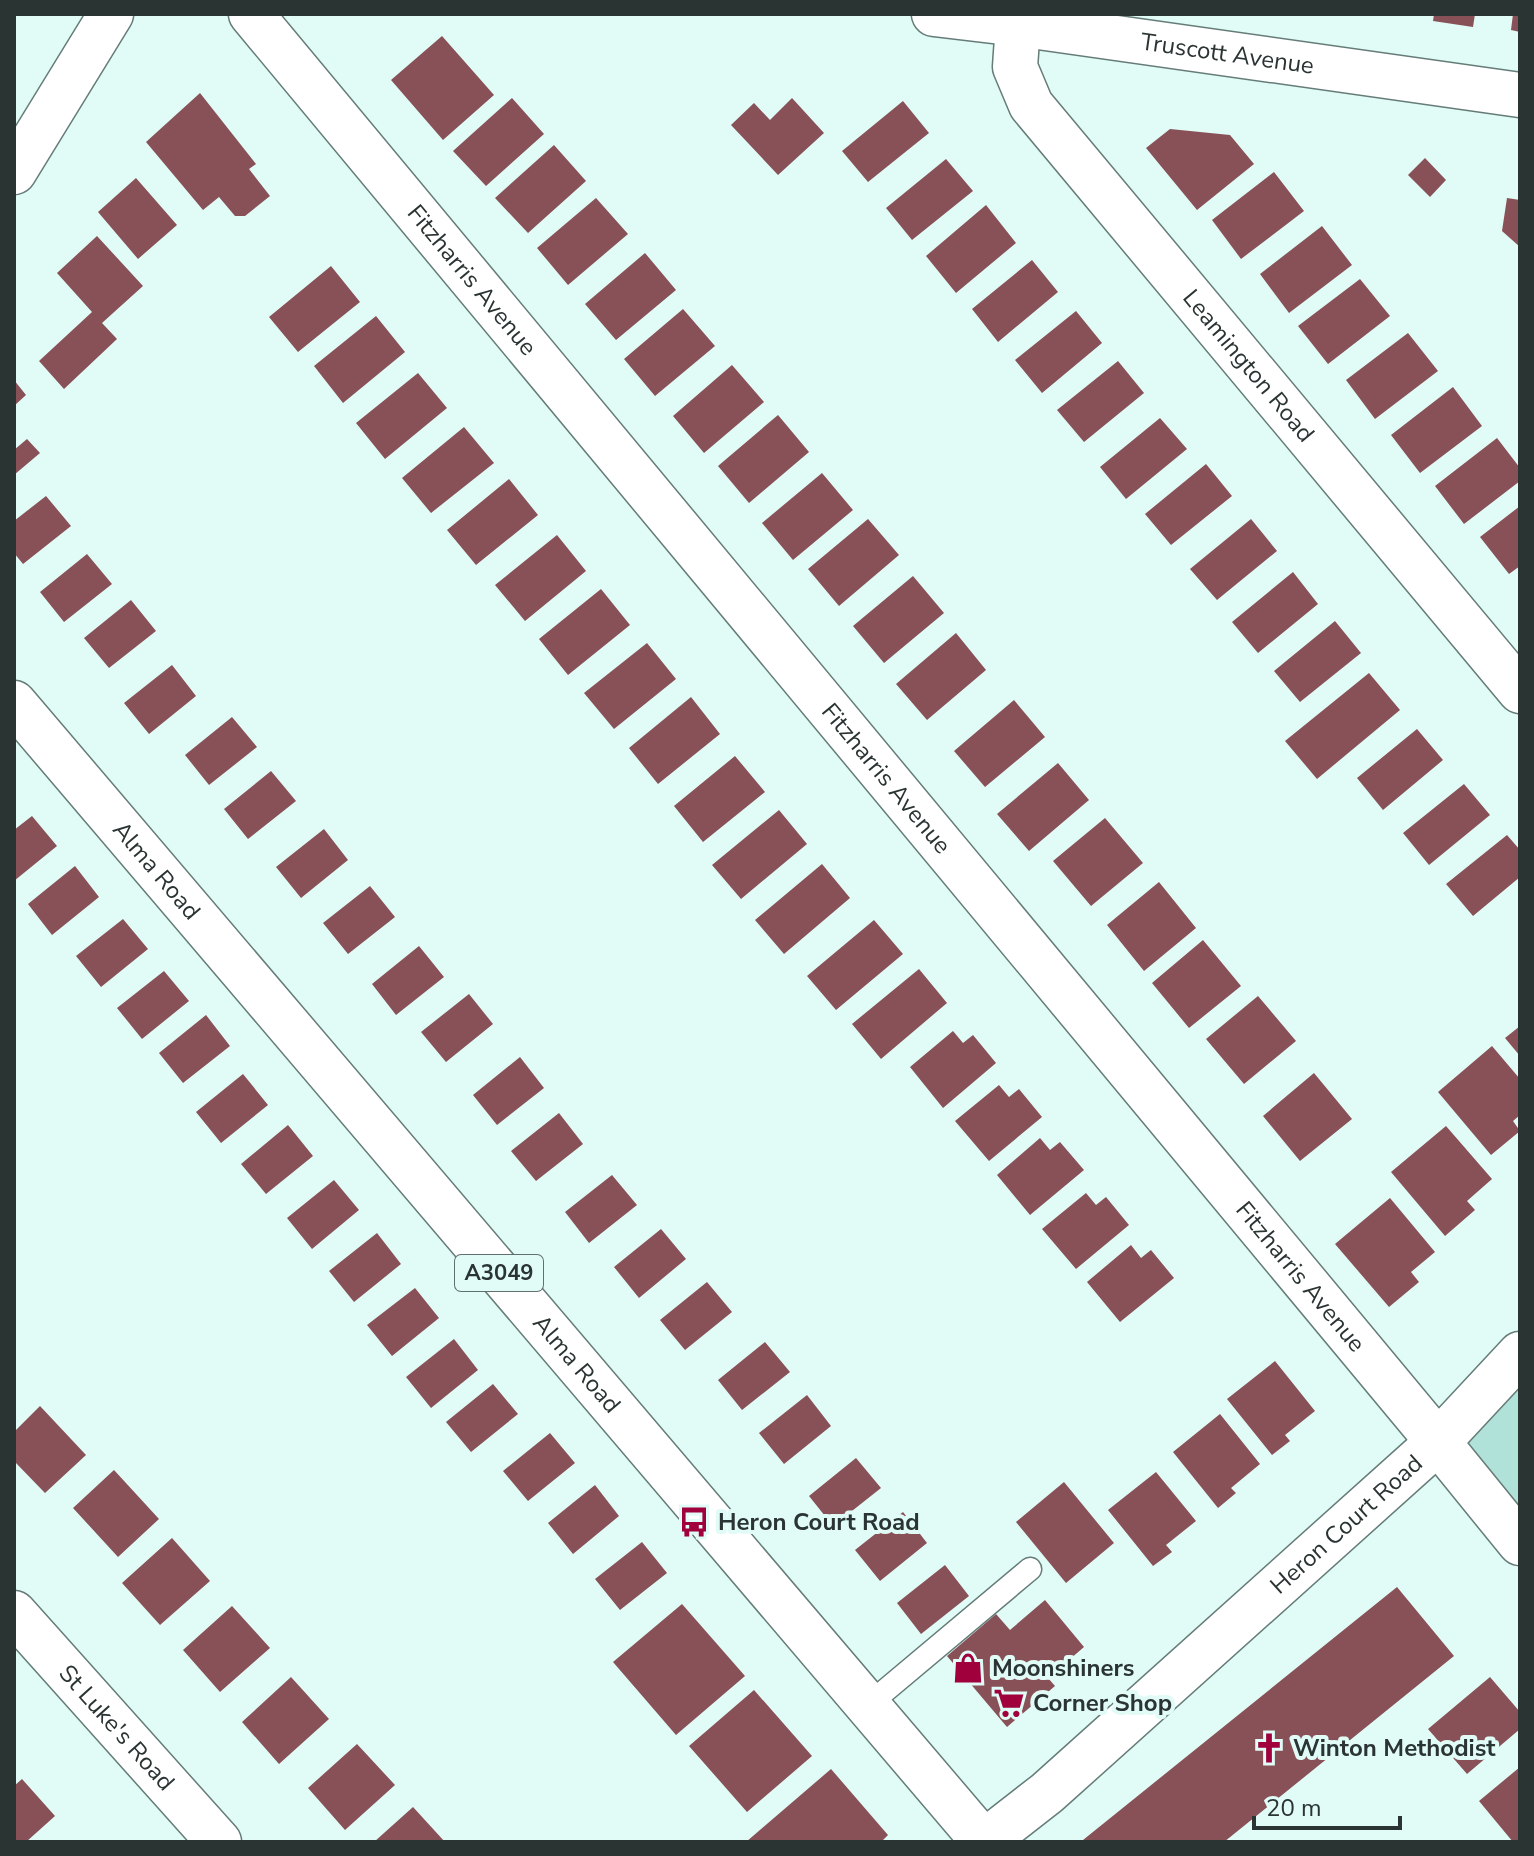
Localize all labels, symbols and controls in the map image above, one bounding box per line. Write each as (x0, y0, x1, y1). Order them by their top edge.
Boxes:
street label: Truscott Avenue (1139, 26, 1316, 82)
street label: Fitzharris Avenue (400, 198, 544, 362)
street label: Leamington Road (1176, 283, 1322, 449)
street label: Fitzharris Avenue (814, 696, 958, 860)
street label: Alma Road (106, 814, 208, 927)
street label: Fitzharris Avenue (1229, 1195, 1373, 1359)
road number: A3049 (455, 1255, 543, 1291)
street label: Alma Road (526, 1308, 628, 1420)
street label: Heron Court Road (1263, 1447, 1429, 1601)
bus stop icon: Heron Court Road (677, 1505, 711, 1539)
place label: Heron Court Road (718, 1506, 920, 1538)
shop icon: Moonshiners (951, 1651, 985, 1685)
place label: Moonshiners (992, 1652, 1134, 1684)
street label: St Luke's Road (52, 1658, 182, 1798)
supermarket icon: Corner Shop (992, 1686, 1026, 1720)
place label: Corner Shop (1033, 1687, 1172, 1719)
church icon: Winton Methodist (1252, 1731, 1286, 1765)
place label: Winton Methodist (1293, 1732, 1496, 1764)
scale bar (1254, 1780, 1400, 1830)
text: 20 m (1266, 1792, 1322, 1824)

